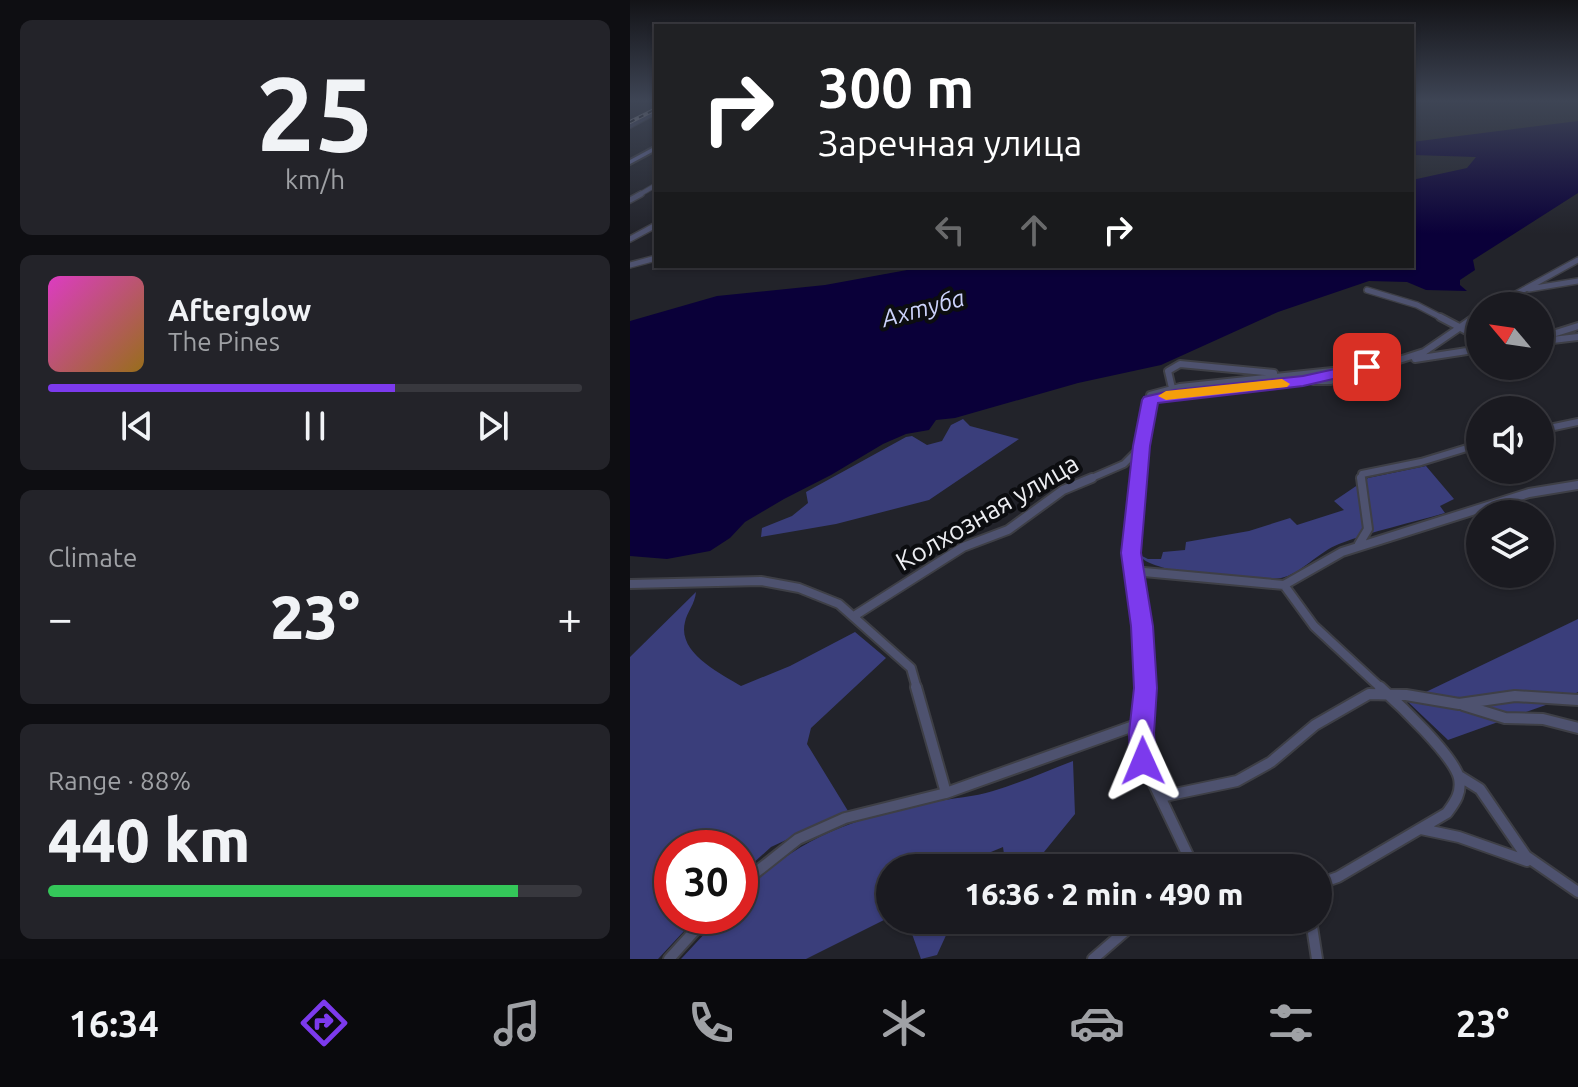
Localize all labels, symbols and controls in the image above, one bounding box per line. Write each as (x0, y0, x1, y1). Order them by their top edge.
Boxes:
text: 25 (256, 54, 374, 171)
icon: right (686, 56, 790, 160)
text: 300 m (818, 56, 974, 119)
text: Заречная улица (818, 122, 1082, 163)
text: km/h (285, 165, 345, 194)
icon: left (928, 208, 972, 252)
icon: ahead (1012, 208, 1056, 252)
icon: right (1096, 208, 1140, 252)
water label: Ахтуба (878, 284, 967, 332)
north arrow (1466, 292, 1554, 380)
map controls (1466, 292, 1554, 588)
text: Afterglow (168, 293, 311, 327)
text: The Pines (168, 327, 280, 356)
pin (1333, 333, 1401, 401)
icon: arrive (1345, 345, 1389, 389)
button: sound (1466, 396, 1554, 484)
icon: previous (115, 404, 159, 448)
icon: pause (293, 404, 337, 448)
icon: next (471, 404, 515, 448)
street label: Колхозная улица (891, 448, 1083, 576)
button: layers (1466, 500, 1554, 588)
text: Climate (48, 543, 137, 572)
text: 23° (270, 583, 360, 650)
text: − (48, 593, 73, 642)
text: + (557, 593, 582, 642)
position arrow (1101, 719, 1185, 803)
text: Range · 88% (48, 766, 191, 795)
text: 440 km (48, 806, 250, 873)
speed limit sign: 30 (654, 830, 758, 934)
text: 16:36 · 2 min · 490 m (965, 877, 1243, 911)
icon: directions (296, 995, 352, 1051)
icon: music (489, 995, 545, 1051)
icon: phone (683, 995, 739, 1051)
icon: climate (876, 995, 932, 1051)
icon: car (1069, 995, 1125, 1051)
icon: filters (1263, 995, 1319, 1051)
text: 16:34 (69, 1003, 159, 1044)
text: 23° (1456, 1003, 1509, 1044)

